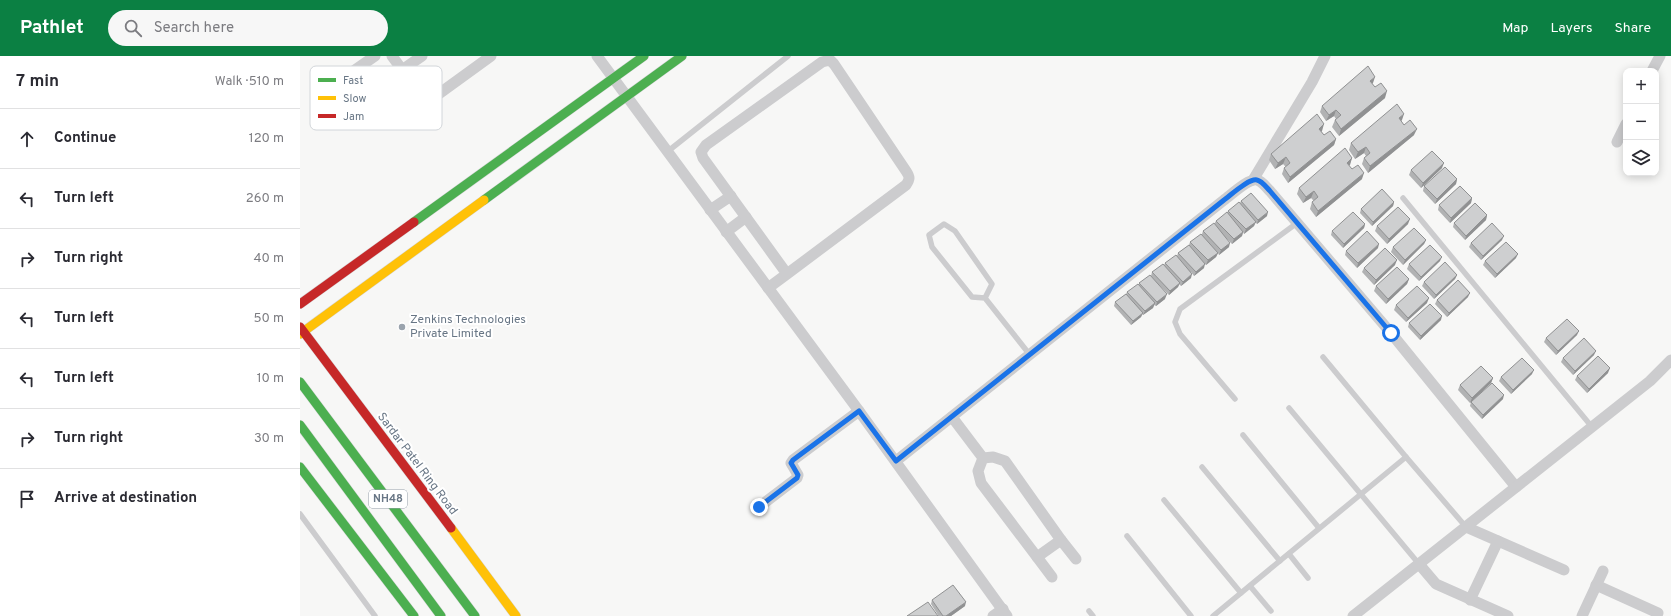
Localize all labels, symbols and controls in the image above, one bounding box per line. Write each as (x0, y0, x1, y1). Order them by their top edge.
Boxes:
search box (108, 10, 388, 46)
text: Pathlet (20, 16, 84, 40)
icon: search (122, 17, 144, 39)
text: Search here (154, 19, 234, 38)
text: Map (1502, 20, 1528, 37)
text: Layers (1550, 20, 1592, 37)
text: Share (1614, 20, 1651, 37)
legend (310, 66, 442, 130)
map controls (1623, 68, 1659, 176)
button: + (1623, 68, 1659, 104)
text: 7 min (16, 71, 59, 93)
text: Walk · 510 m (215, 74, 284, 90)
text: Fast (343, 74, 363, 88)
text: Slow (343, 92, 366, 106)
button: − (1623, 104, 1659, 140)
text: Jam (343, 110, 364, 124)
icon: ahead (16, 128, 38, 150)
text: Continue (54, 129, 116, 148)
text: 120 m (249, 131, 284, 147)
button: layers (1623, 140, 1659, 176)
icon: left (16, 188, 38, 210)
text: Turn left (54, 189, 114, 208)
text: 260 m (246, 191, 284, 207)
icon: right (16, 248, 38, 270)
text: Turn right (54, 249, 123, 268)
text: 40 m (254, 251, 284, 267)
icon: left (16, 308, 38, 330)
text: Turn left (54, 309, 114, 328)
text: 50 m (254, 311, 284, 327)
place label: Zenkins Technologies Private Limited (410, 312, 526, 342)
marker: Zenkins Technologies Private Limited (397, 322, 407, 332)
route start (1382, 324, 1400, 342)
icon: left (16, 368, 38, 390)
text: Turn left (54, 369, 114, 388)
text: 10 m (257, 371, 284, 387)
street label: Sardar Patel Ring Road (373, 410, 461, 518)
icon: right (16, 428, 38, 450)
text: Turn right (54, 429, 123, 448)
text: 30 m (254, 431, 284, 447)
icon: arrive (16, 488, 38, 510)
text: Arrive at destination (54, 489, 197, 508)
road number: NH48 (369, 490, 407, 508)
route end (750, 498, 768, 516)

